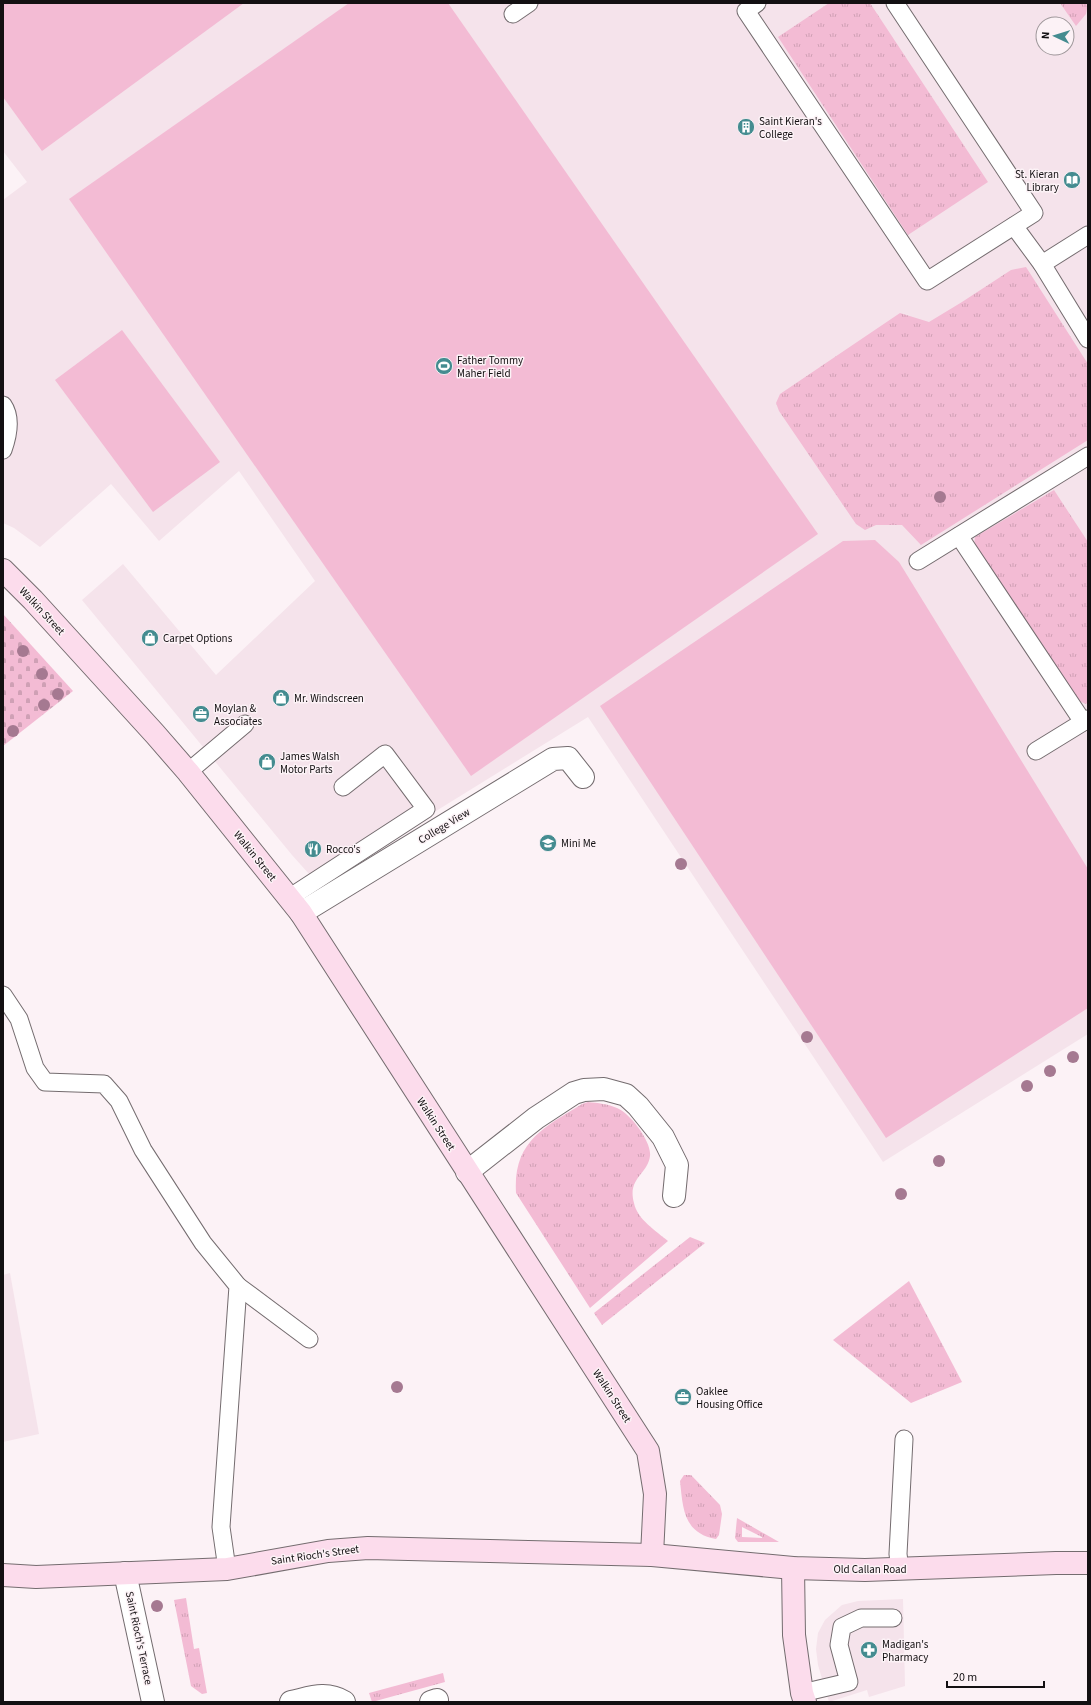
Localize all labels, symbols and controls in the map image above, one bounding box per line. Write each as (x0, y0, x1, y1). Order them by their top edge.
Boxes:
north arrow (1035, 16, 1075, 56)
text: N (1038, 31, 1053, 40)
place label: Saint Kieran's College (759, 114, 822, 142)
building icon: Saint Kieran's College (736, 117, 756, 137)
place label: St. Kieran Library (1015, 167, 1059, 195)
library icon: St. Kieran Library (1062, 170, 1082, 190)
place label: Father Tommy Maher Field (457, 353, 523, 381)
sports icon: Father Tommy Maher Field (434, 356, 454, 376)
street label: Walkin Street (16, 584, 68, 639)
shop icon: Carpet Options (140, 628, 160, 648)
place label: Carpet Options (163, 631, 233, 646)
shop icon: Mr. Windscreen (271, 688, 291, 708)
place label: Mr. Windscreen (294, 691, 364, 706)
place label: Moylan & Associates (214, 701, 263, 729)
office icon: Moylan & Associates (191, 704, 211, 724)
place label: James Walsh Motor Parts (280, 749, 340, 777)
shop icon: James Walsh Motor Parts (257, 752, 277, 772)
street label: College View (415, 805, 473, 847)
street label: Walkin Street (230, 828, 280, 885)
school or university icon: Mini Me (538, 833, 558, 853)
place label: Mini Me (561, 836, 597, 851)
restaurant icon: Rocco's (303, 839, 323, 859)
place label: Rocco's (326, 842, 361, 857)
street label: Walkin Street (413, 1094, 459, 1154)
street label: Walkin Street (589, 1366, 635, 1426)
place label: Oaklee Housing Office (696, 1384, 763, 1412)
office icon: Oaklee Housing Office (673, 1387, 693, 1407)
street label: Saint Rioch's Street (270, 1541, 360, 1569)
street label: Old Callan Road (833, 1562, 907, 1577)
street label: Saint Rioch's Terrace (122, 1590, 156, 1687)
place label: Madigan's Pharmacy (882, 1637, 929, 1665)
pharmacy icon: Madigan's Pharmacy (859, 1640, 879, 1660)
scale bar (947, 1663, 1044, 1689)
text: 20 m (953, 1669, 977, 1686)

